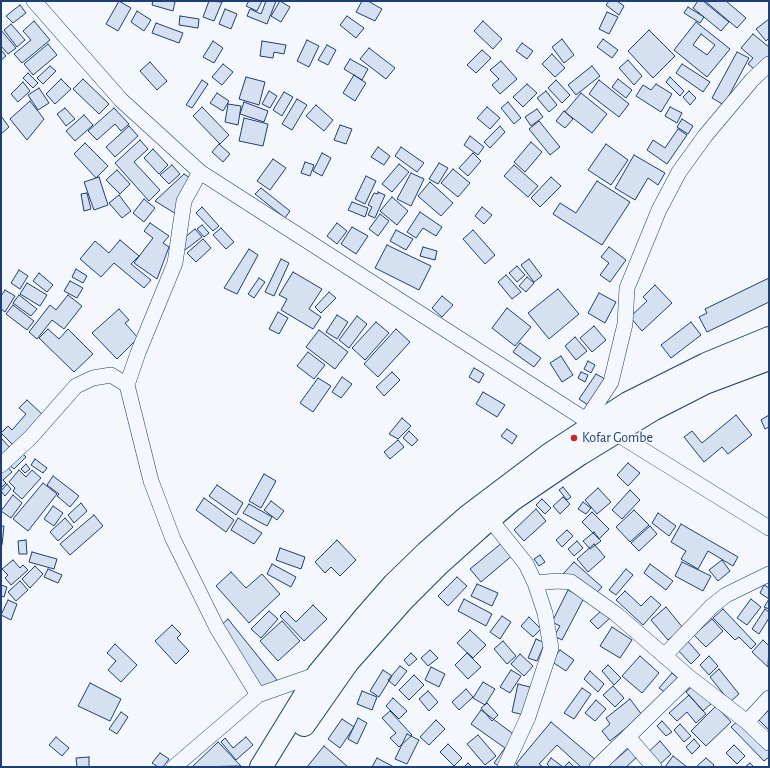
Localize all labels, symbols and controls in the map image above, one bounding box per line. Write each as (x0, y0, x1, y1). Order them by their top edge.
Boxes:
place label: Kofar Gombe (582, 430, 653, 446)
marker: Kofar Gombe (569, 433, 579, 443)

